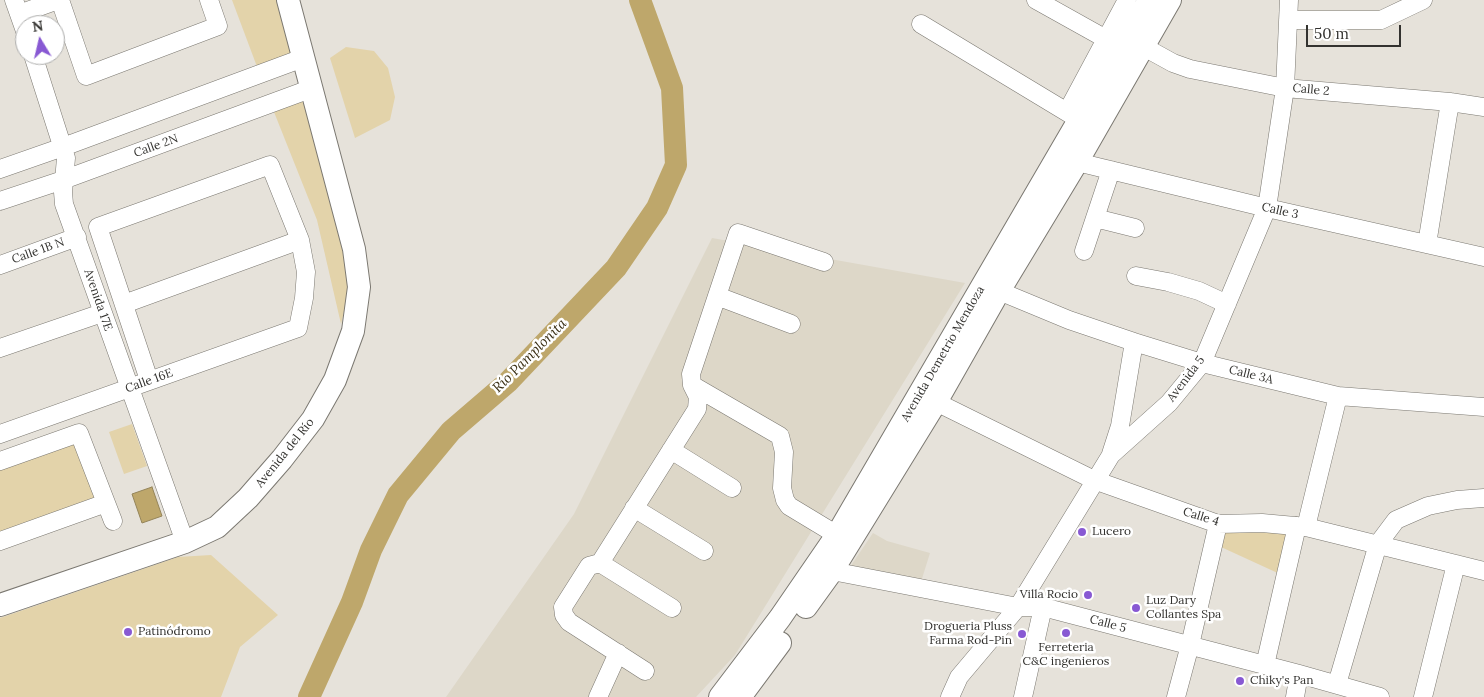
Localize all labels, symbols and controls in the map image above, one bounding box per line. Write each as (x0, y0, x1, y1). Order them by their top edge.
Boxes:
north arrow (15, 15, 65, 65)
scale bar (1309, 15, 1404, 47)
text: N (31, 16, 45, 36)
text: 50 m (1314, 24, 1349, 43)
street label: Calle 2 (1292, 81, 1330, 99)
street label: Calle 2N (132, 131, 180, 161)
street label: Calle 3 (1260, 200, 1300, 222)
street label: Calle 1B N (10, 235, 66, 267)
street label: Avenida 17E (81, 267, 115, 333)
street label: Avenida Demetrio Mendoza (898, 284, 988, 424)
water label: Río Pamplonita (490, 316, 570, 396)
street label: Avenida 5 (1164, 353, 1208, 405)
street label: Calle 3A (1227, 363, 1275, 387)
street label: Calle 16E (123, 366, 175, 396)
street label: Avenida del Río (253, 415, 317, 491)
street label: Calle 4 (1181, 505, 1221, 529)
place label: Lucero (1092, 525, 1131, 539)
marker: Lucero (1076, 526, 1088, 538)
place label: Villa Rocio (1020, 588, 1078, 602)
marker: Villa Rocio (1082, 589, 1094, 601)
place label: Luz Dary Collantes Spa (1146, 594, 1221, 622)
marker: Luz Dary Collantes Spa (1130, 602, 1142, 614)
street label: Calle 5 (1088, 612, 1128, 636)
place label: Drogueria Pluss Farma Rod-Pin (924, 620, 1012, 648)
place label: Patinódromo (138, 625, 211, 639)
marker: Patinódromo (122, 626, 134, 638)
marker: Ferreteria C&C ingenieros (1060, 627, 1072, 639)
marker: Drogueria Pluss Farma Rod-Pin (1016, 628, 1028, 640)
place label: Ferreteria C&C ingenieros (1023, 641, 1109, 669)
place label: Chiky's Pan (1250, 674, 1314, 688)
marker: Chiky's Pan (1234, 675, 1246, 687)

